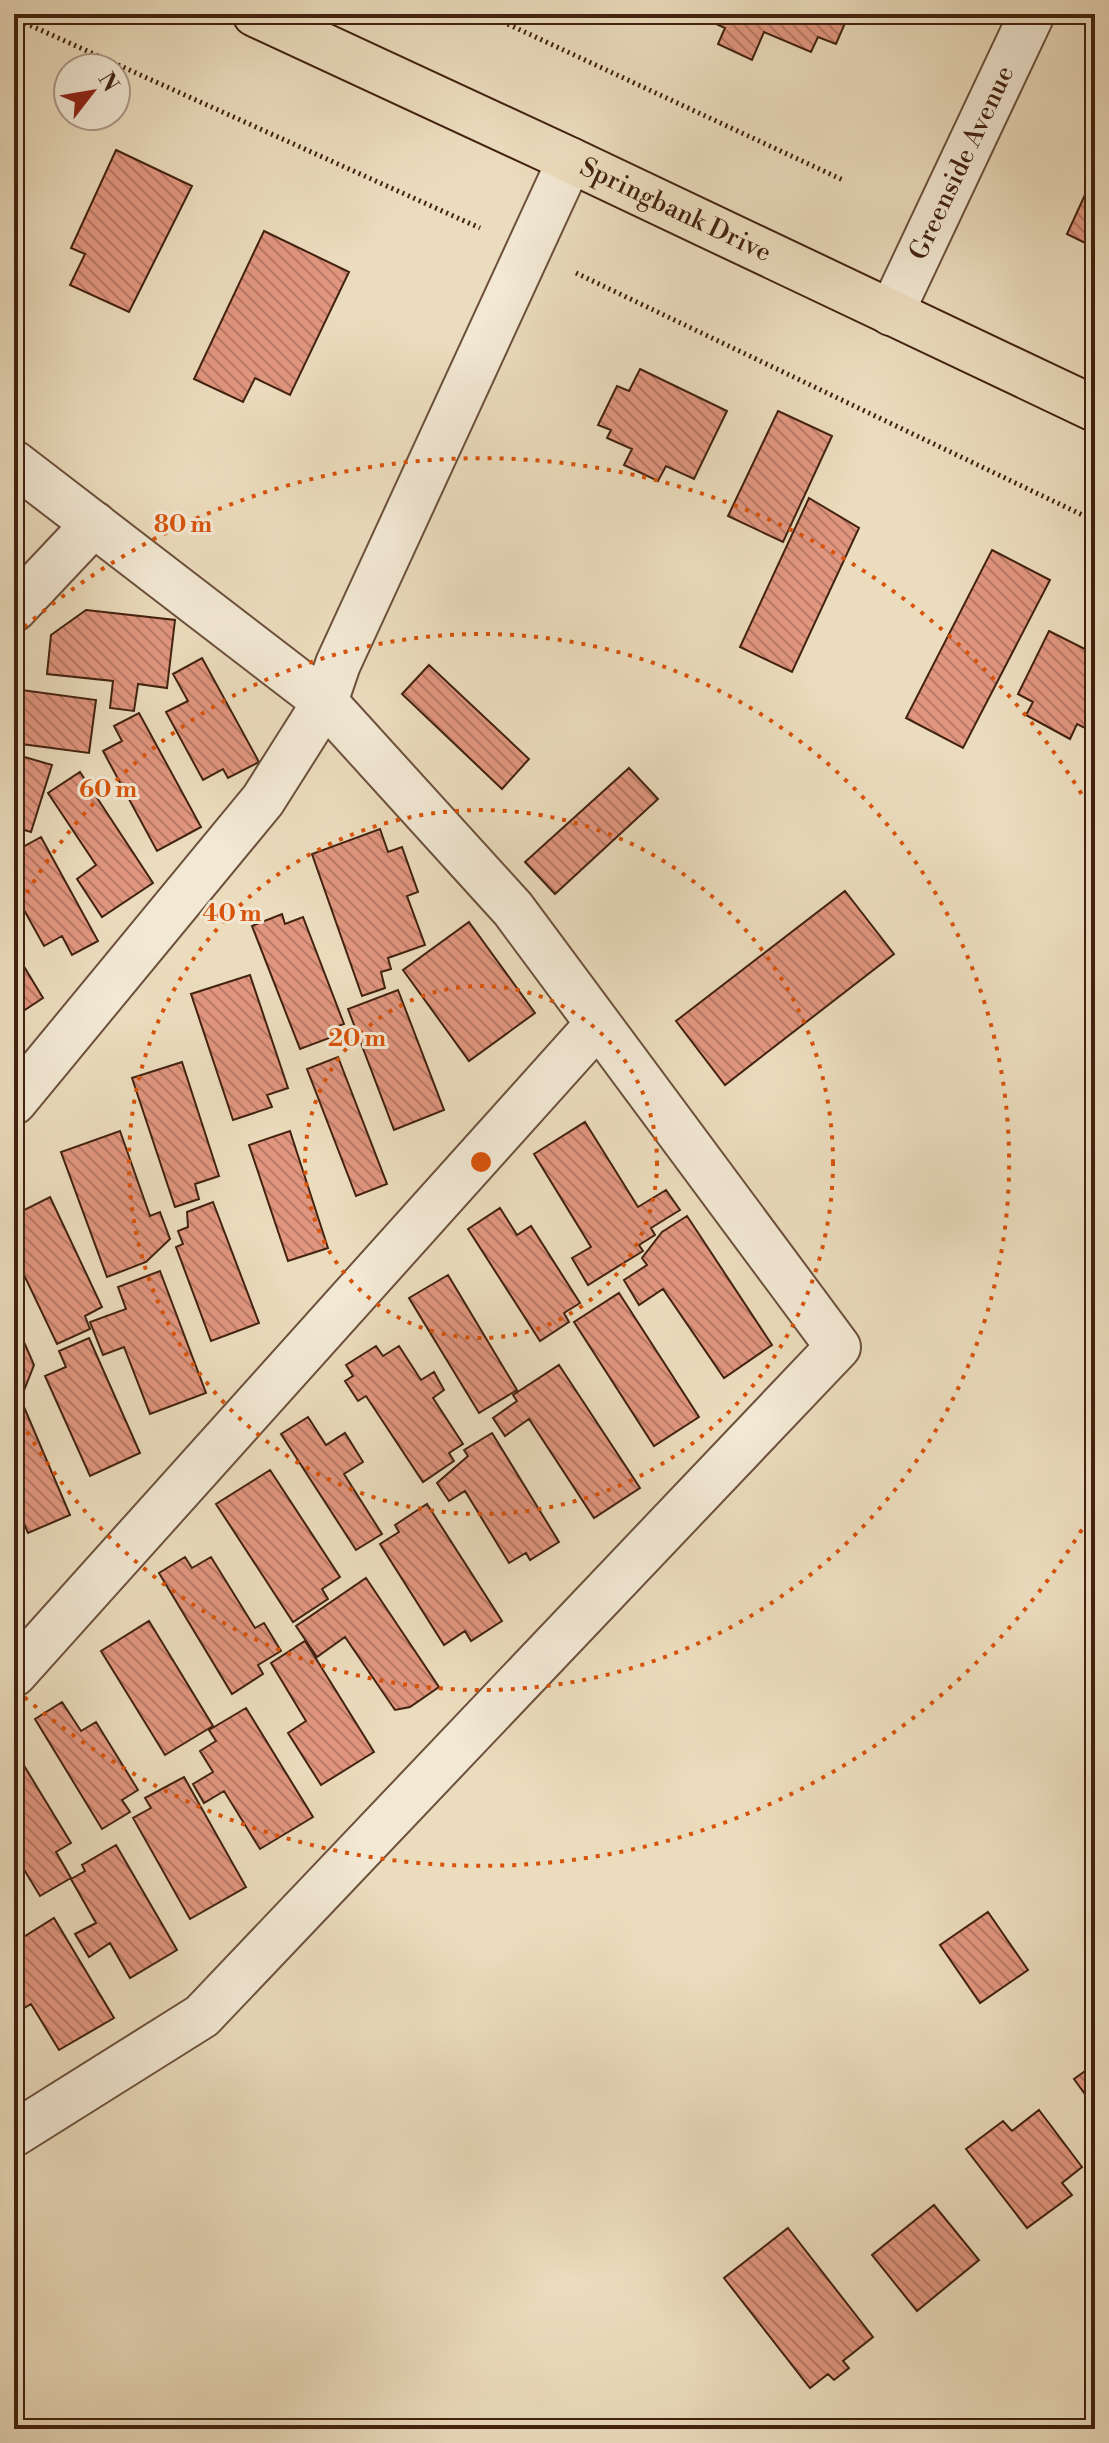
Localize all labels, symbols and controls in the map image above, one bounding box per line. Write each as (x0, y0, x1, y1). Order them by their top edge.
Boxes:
north arrow (52, 52, 132, 132)
street label: Greenside Avenue (902, 61, 1021, 265)
text: N (92, 68, 124, 97)
street label: Springbank Drive (575, 151, 776, 269)
text: 80 m (154, 510, 212, 540)
text: 60 m (79, 775, 137, 805)
text: 40 m (202, 899, 262, 929)
text: 20 m (328, 1024, 386, 1054)
centre of rings (467, 1148, 495, 1176)

